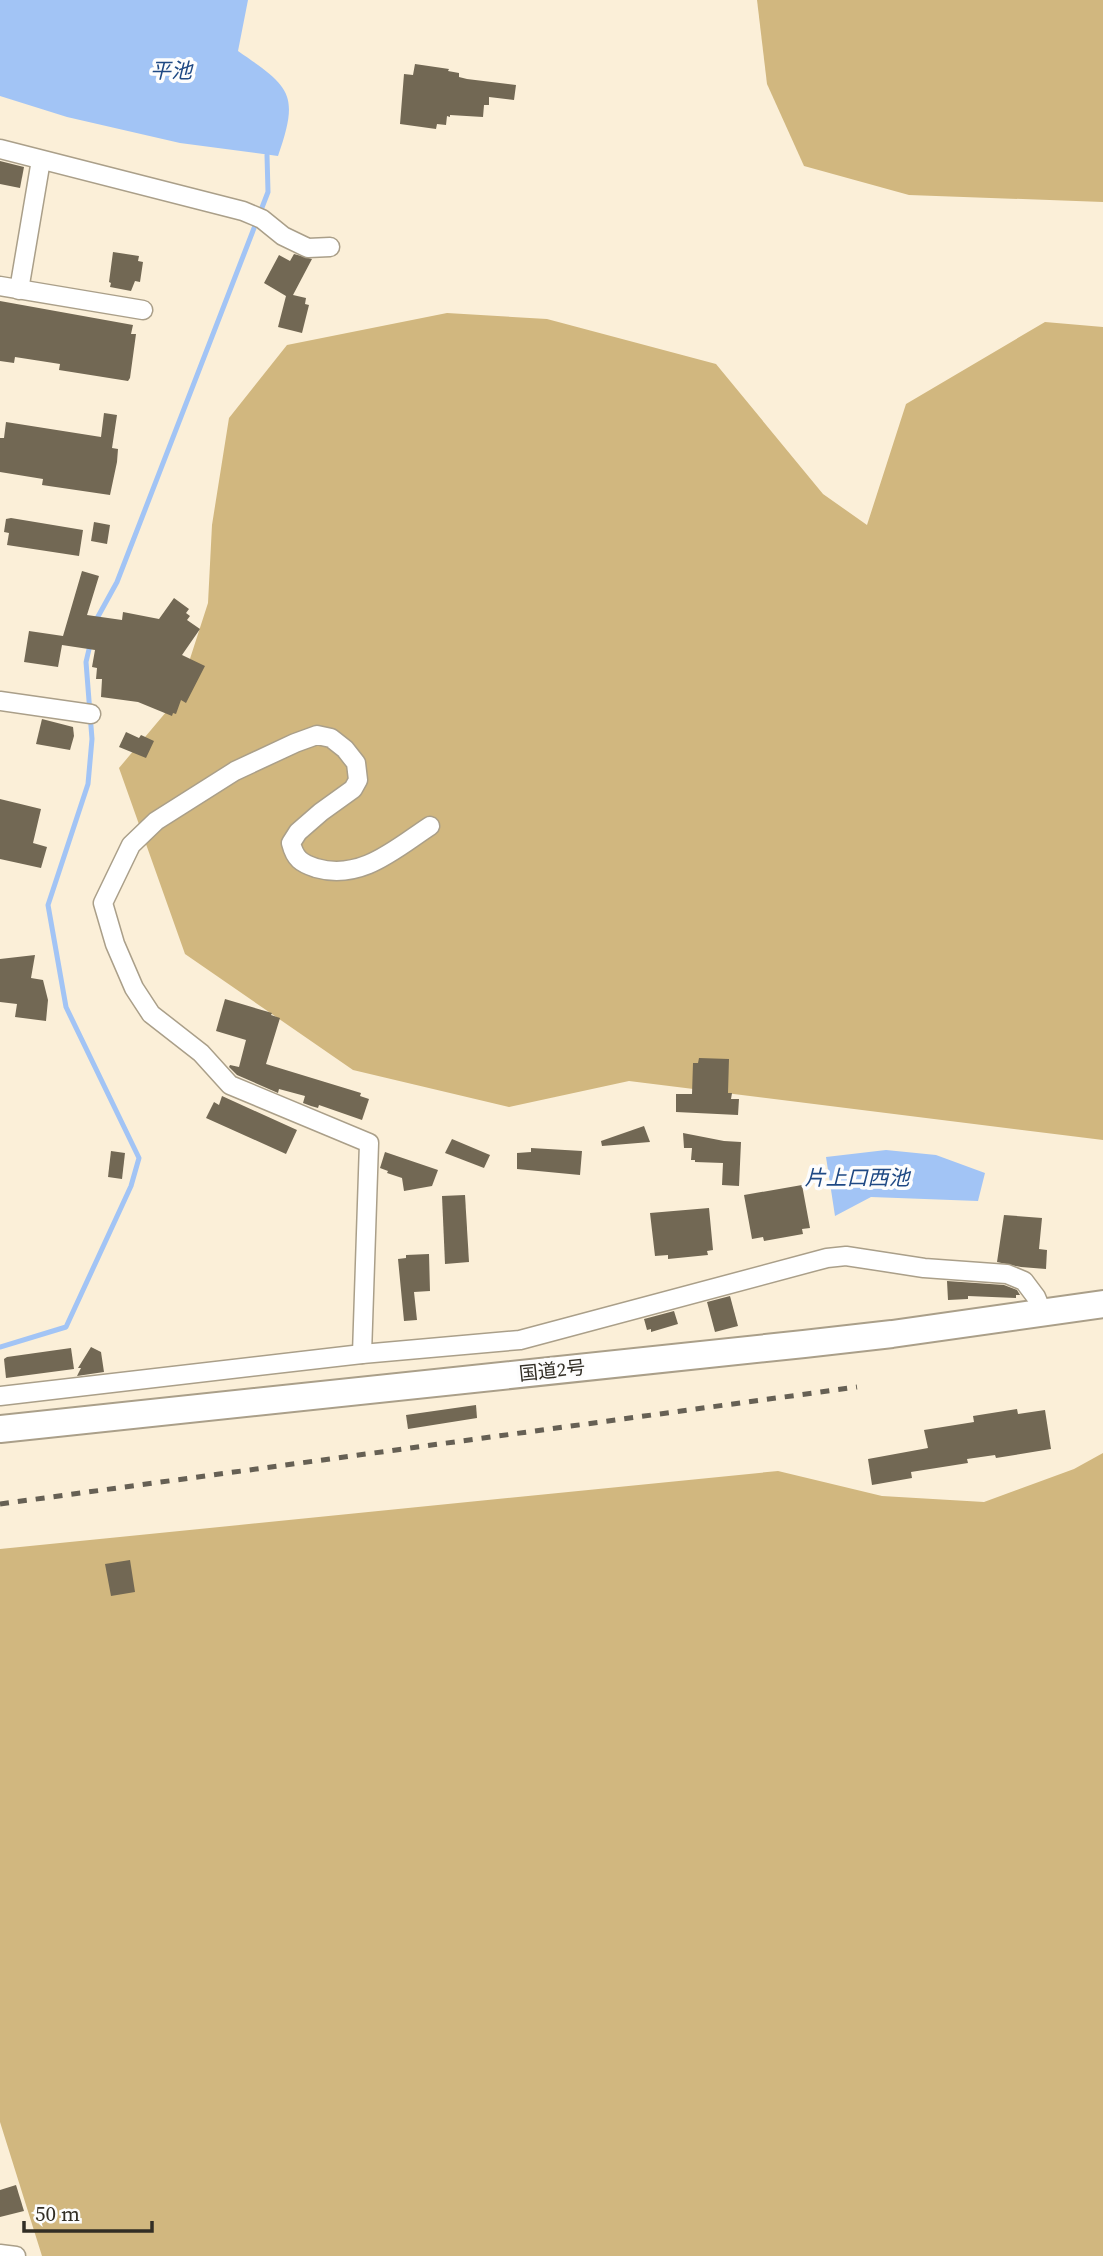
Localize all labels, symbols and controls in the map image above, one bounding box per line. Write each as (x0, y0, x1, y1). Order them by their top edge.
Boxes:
water label: 平池 (150, 56, 194, 85)
water label: 片上口西池 (805, 1163, 911, 1192)
street label: 国道2号 (518, 1354, 586, 1386)
scale bar (24, 2190, 152, 2234)
text: 50 m (35, 2199, 80, 2228)

